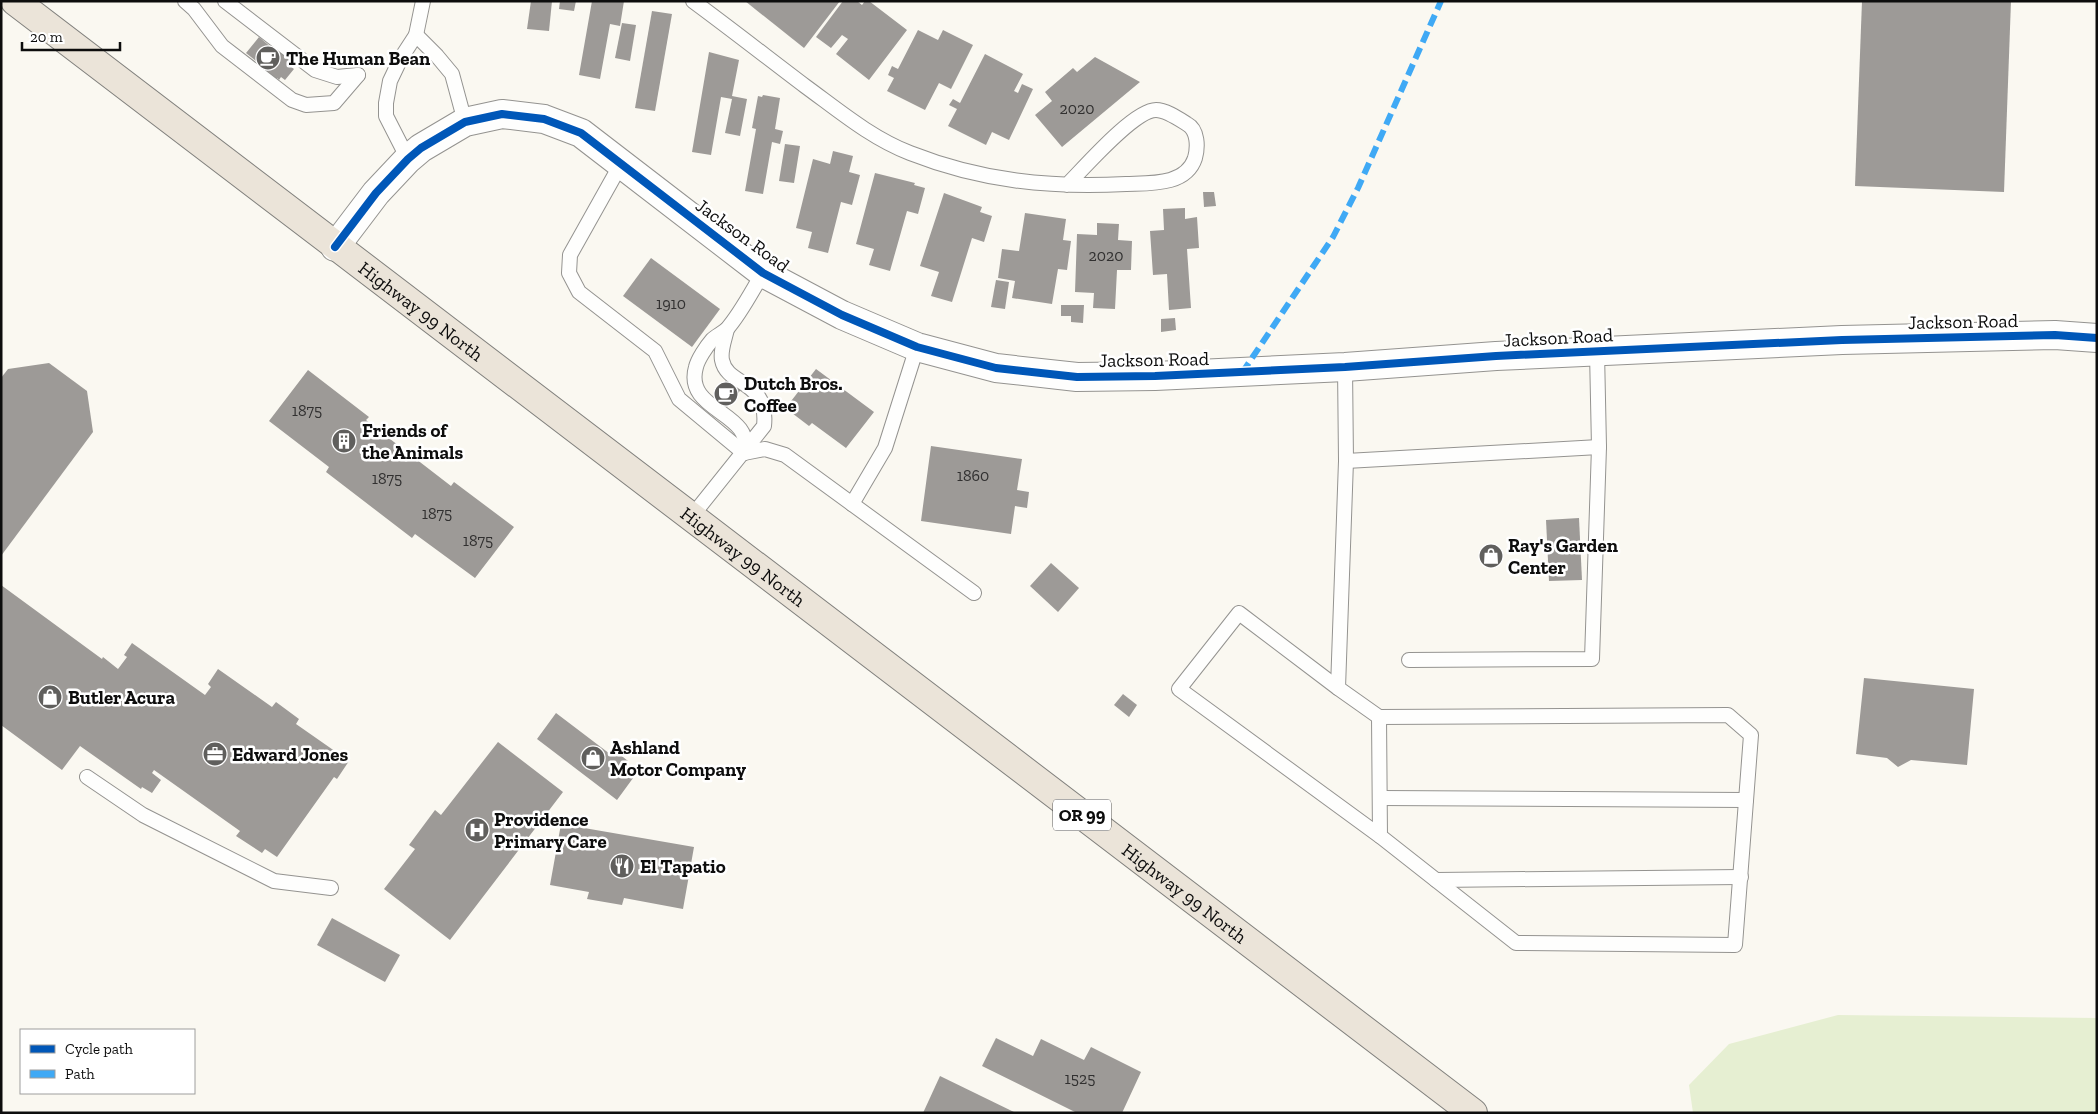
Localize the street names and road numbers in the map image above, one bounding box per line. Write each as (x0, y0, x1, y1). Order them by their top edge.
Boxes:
street label: Jackson Road (691, 194, 794, 277)
street label: Highway 99 North (354, 256, 488, 366)
street label: Jackson Road (1908, 309, 2019, 334)
street label: Jackson Road (1502, 323, 1614, 352)
street label: Jackson Road (1099, 347, 1210, 372)
street label: Highway 99 North (676, 502, 810, 612)
road number: OR 99 (1053, 800, 1111, 830)
street label: Highway 99 North (1117, 839, 1252, 949)

